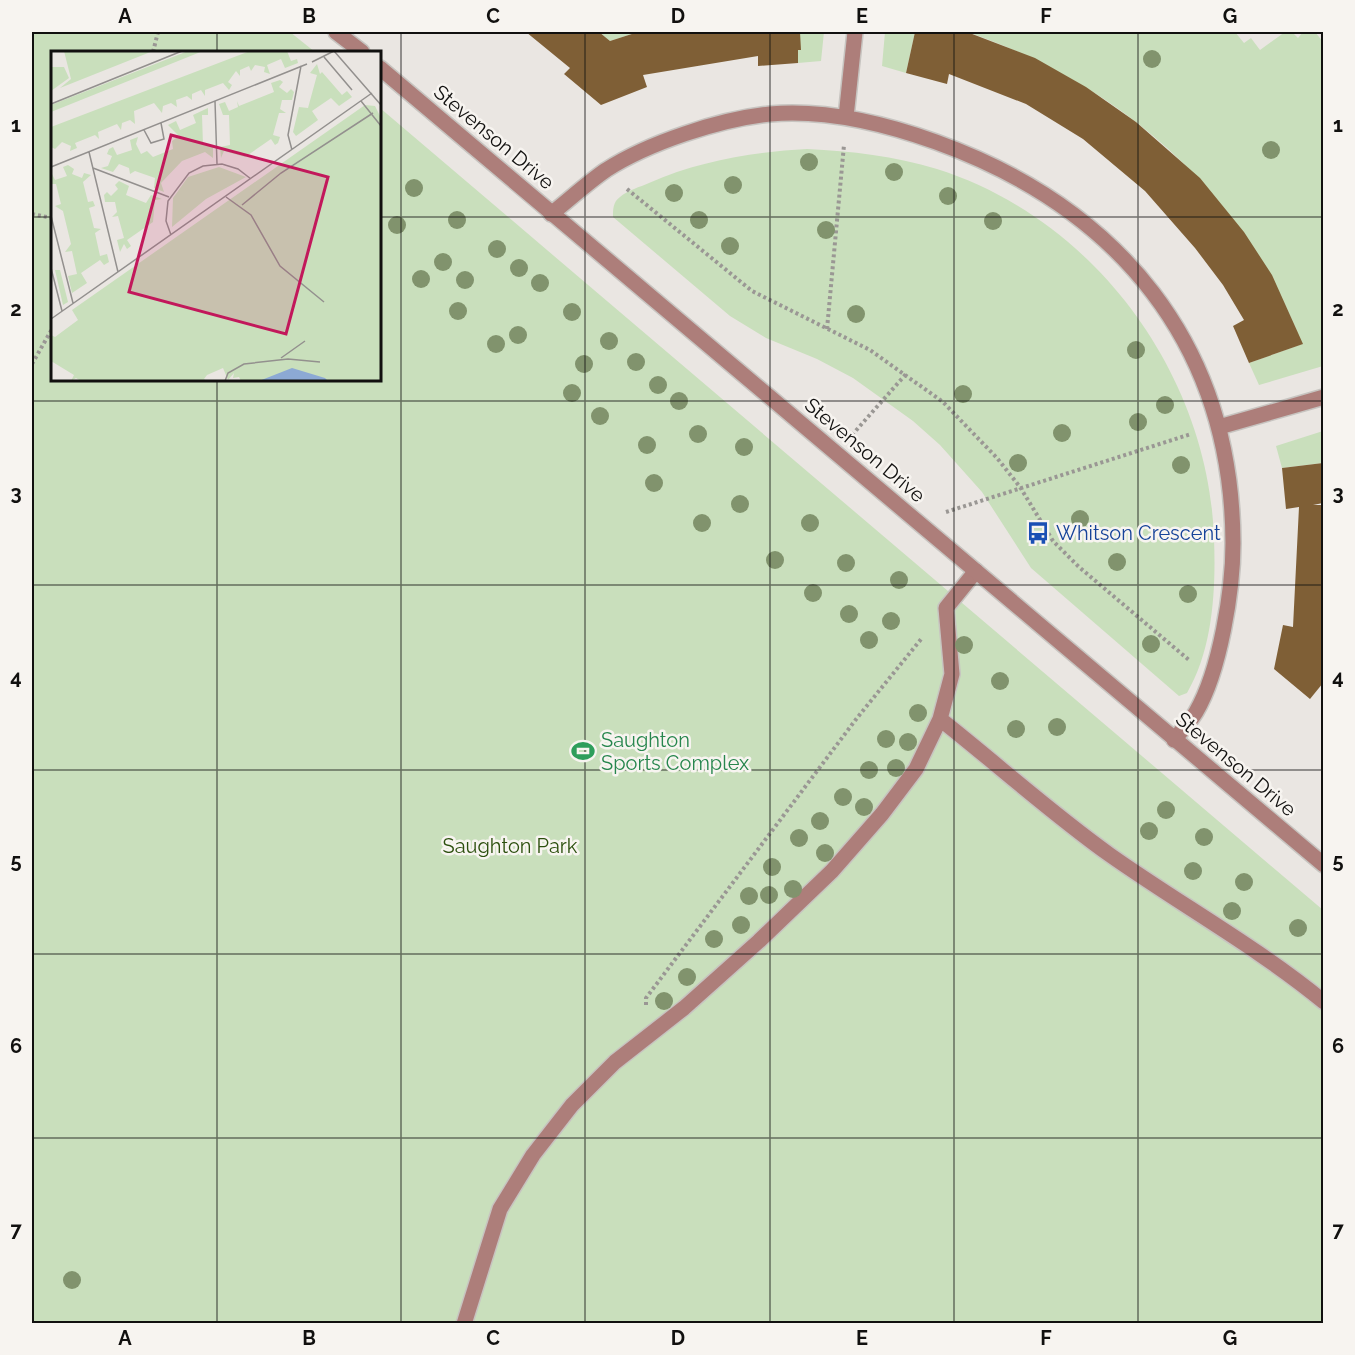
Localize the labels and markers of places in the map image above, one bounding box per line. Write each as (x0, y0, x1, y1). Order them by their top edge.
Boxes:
bus stop icon: Whitson Crescent (1025, 520, 1051, 546)
place label: Whitson Crescent (1056, 521, 1221, 545)
place label: Saughton Sports Complex (601, 728, 749, 775)
sports icon: Saughton Sports Complex (570, 738, 596, 764)

